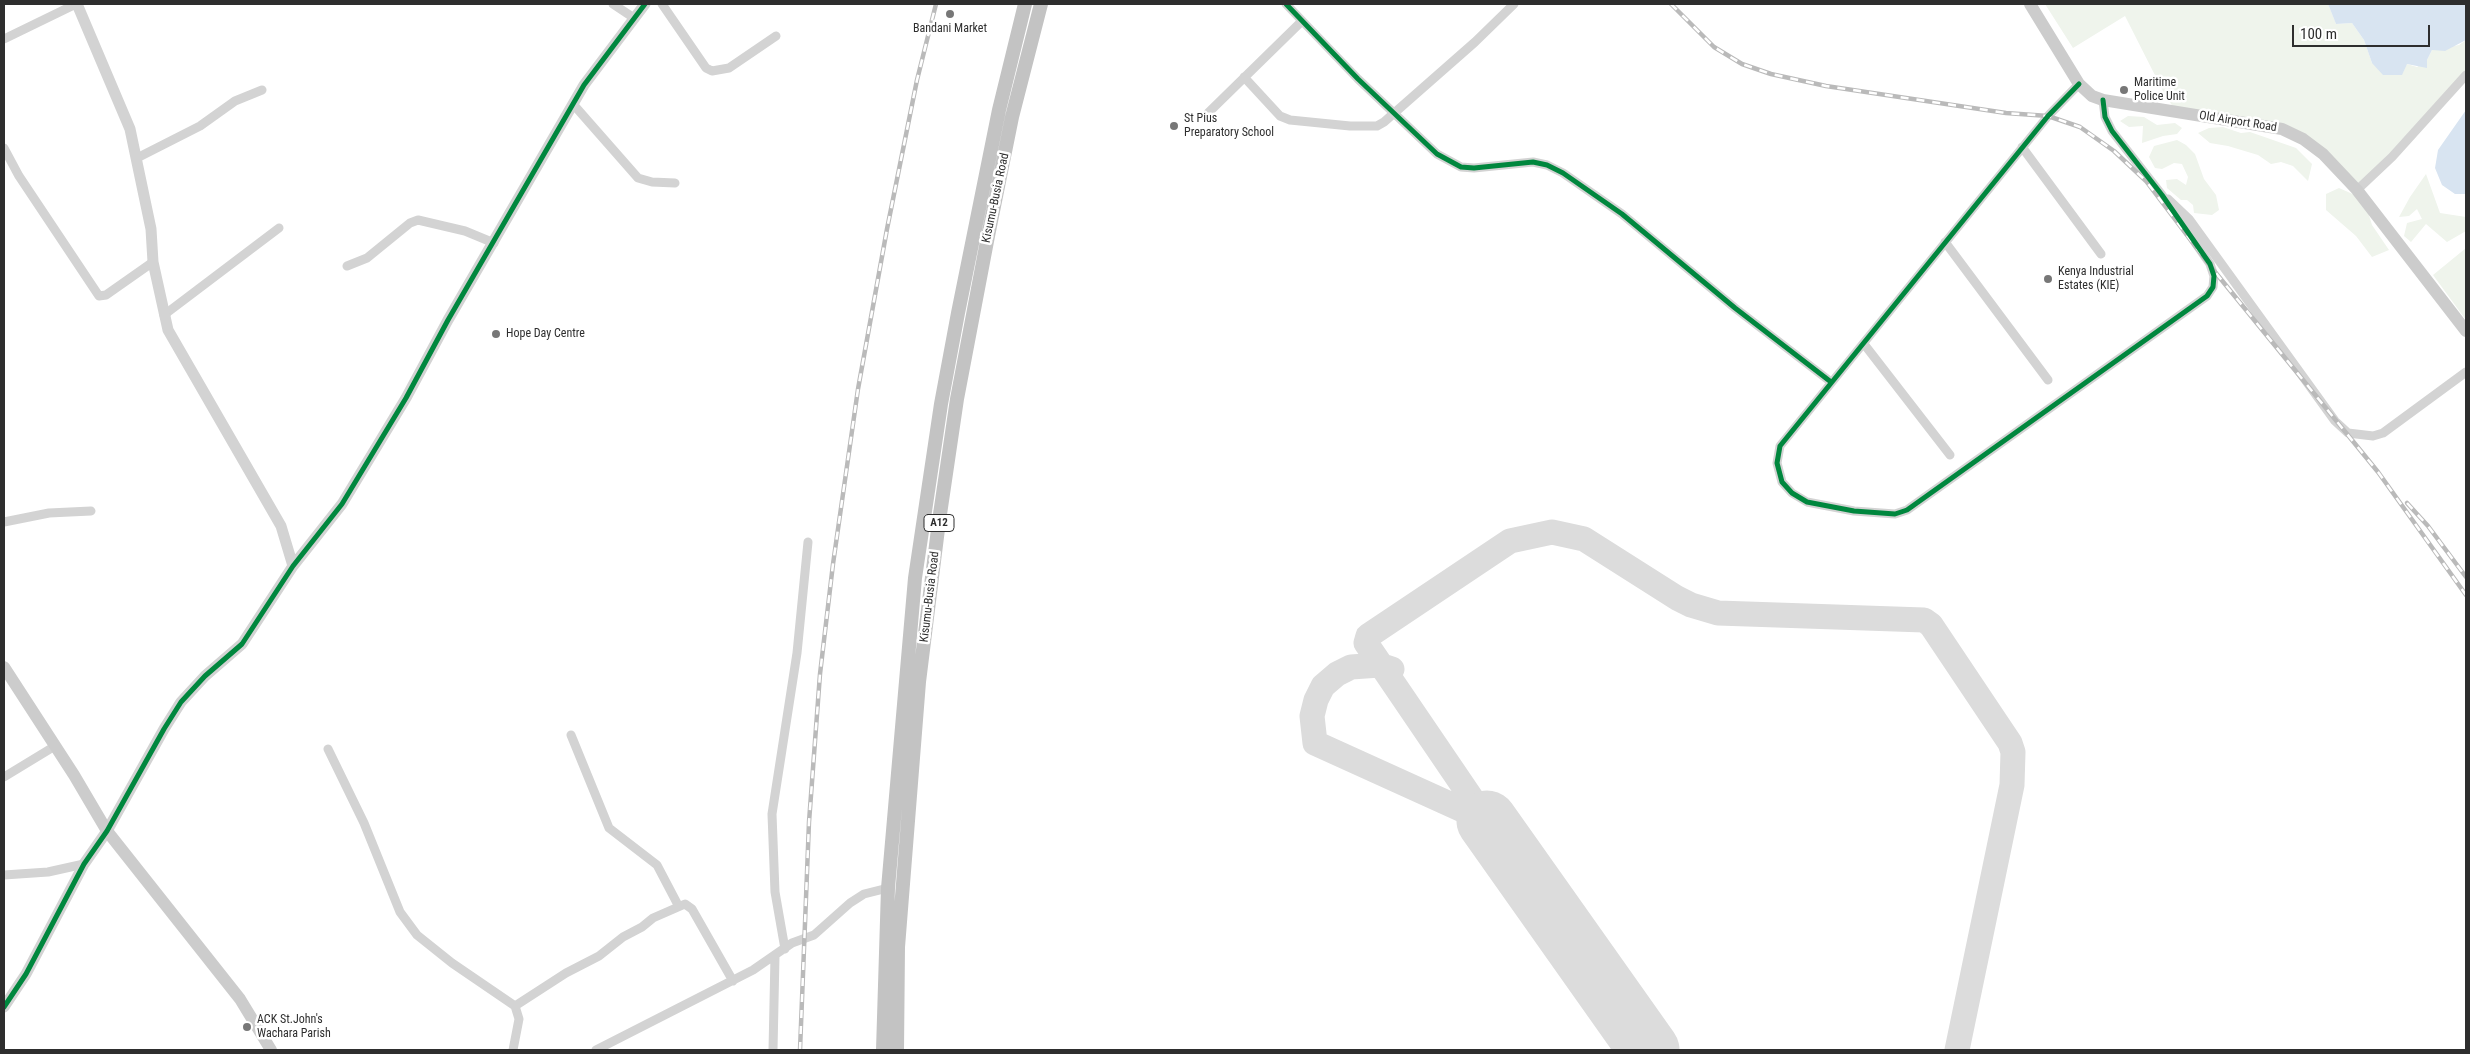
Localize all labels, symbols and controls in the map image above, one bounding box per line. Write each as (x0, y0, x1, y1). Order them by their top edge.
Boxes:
marker: Bandani Market (944, 8, 956, 20)
scale bar (2295, 15, 2432, 47)
place label: Bandani Market (913, 22, 987, 36)
text: 100 m (2300, 25, 2337, 43)
place label: Maritime Police Unit (2134, 76, 2185, 104)
marker: Maritime Police Unit (2118, 84, 2130, 96)
street label: Old Airport Road (2198, 109, 2278, 135)
place label: St Pius Preparatory School (1184, 112, 1274, 140)
marker: St Pius Preparatory School (1168, 120, 1180, 132)
street label: Kisumu-Busia Road (979, 152, 1013, 244)
place label: Kenya Industrial Estates (KIE) (2058, 265, 2134, 293)
marker: Kenya Industrial Estates (KIE) (2042, 273, 2054, 285)
place label: Hope Day Centre (506, 327, 585, 341)
marker: Hope Day Centre (490, 328, 502, 340)
road number: A12 (924, 514, 954, 532)
street label: Kisumu-Busia Road (917, 551, 943, 643)
place label: ACK St.John's Wachara Parish (257, 1013, 331, 1041)
marker: ACK St.John's Wachara Parish (241, 1021, 253, 1033)

